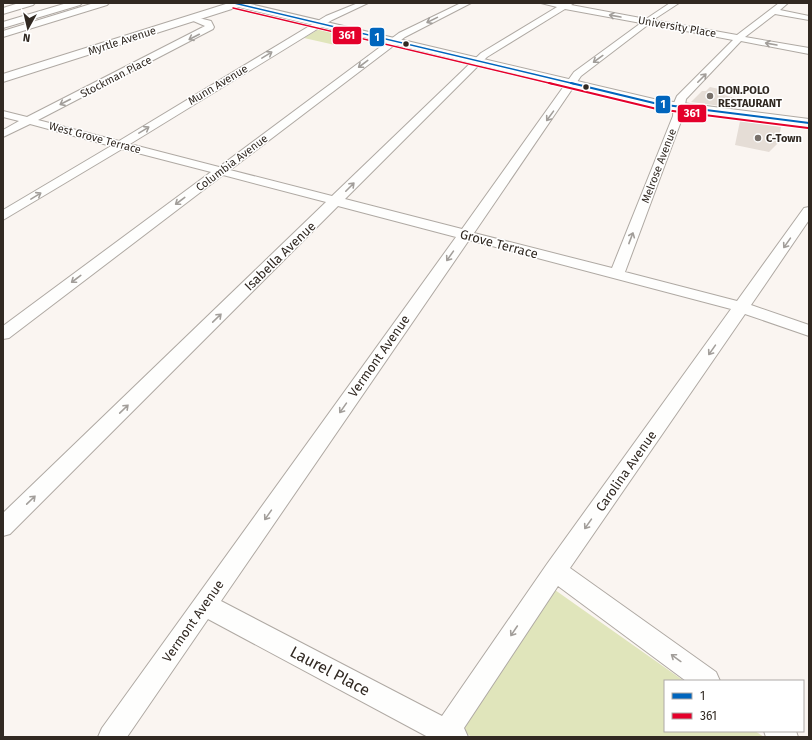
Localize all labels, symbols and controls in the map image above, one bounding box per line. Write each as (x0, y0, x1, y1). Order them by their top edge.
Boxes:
north arrow (8, 8, 48, 48)
one-way arrow (609, 12, 622, 20)
street label: University Place (637, 14, 717, 40)
one-way arrow (427, 17, 439, 24)
street label: Myrtle Avenue (86, 24, 158, 58)
line badge: 361 (332, 26, 362, 45)
line badge: 1 (369, 27, 385, 47)
text: 361 (338, 29, 355, 42)
text: N (22, 30, 31, 44)
text: 1 (374, 31, 380, 44)
one-way arrow (188, 34, 200, 41)
unlabelled marker (401, 39, 411, 49)
one-way arrow (765, 40, 778, 48)
one-way arrow (261, 51, 273, 59)
street label: Stockman Place (78, 53, 154, 101)
one-way arrow (593, 54, 604, 63)
one-way arrow (357, 60, 368, 69)
street label: Munn Avenue (186, 62, 250, 108)
one-way arrow (697, 73, 707, 83)
unlabelled marker (581, 82, 591, 92)
place label: DON.POLO RESTAURANT (718, 84, 782, 110)
marker: DON.POLO RESTAURANT (705, 91, 715, 101)
line badge: 1 (655, 95, 671, 114)
text: 1 (660, 98, 666, 111)
one-way arrow (60, 99, 72, 106)
line badge: 361 (677, 104, 707, 123)
text: 361 (683, 107, 700, 120)
one-way arrow (545, 110, 554, 121)
street label: West Grove Terrace (48, 119, 142, 157)
one-way arrow (138, 126, 149, 134)
street label: Melrose Avenue (639, 127, 679, 205)
street label: Columbia Avenue (194, 132, 270, 194)
place label: C-Town (766, 132, 802, 145)
marker: C-Town (753, 133, 763, 143)
one-way arrow (344, 183, 354, 193)
one-way arrow (30, 191, 42, 199)
one-way arrow (175, 197, 186, 205)
street label: Isabella Avenue (241, 218, 319, 294)
street label: Grove Terrace (458, 226, 540, 262)
one-way arrow (628, 232, 636, 244)
one-way arrow (783, 238, 791, 249)
one-way arrow (446, 250, 454, 261)
one-way arrow (71, 275, 82, 283)
street label: Vermont Avenue (345, 312, 413, 400)
one-way arrow (212, 313, 222, 323)
one-way arrow (708, 344, 716, 355)
one-way arrow (339, 402, 347, 413)
one-way arrow (119, 404, 129, 413)
street label: Carolina Avenue (593, 428, 659, 514)
one-way arrow (26, 495, 36, 504)
one-way arrow (264, 509, 272, 520)
one-way arrow (584, 518, 592, 529)
street label: Vermont Avenue (159, 577, 227, 665)
one-way arrow (510, 625, 518, 636)
street label: Laurel Place (287, 642, 373, 700)
one-way arrow (670, 654, 681, 662)
legend (664, 680, 804, 732)
text: 1 (700, 689, 705, 703)
text: 361 (700, 709, 717, 723)

